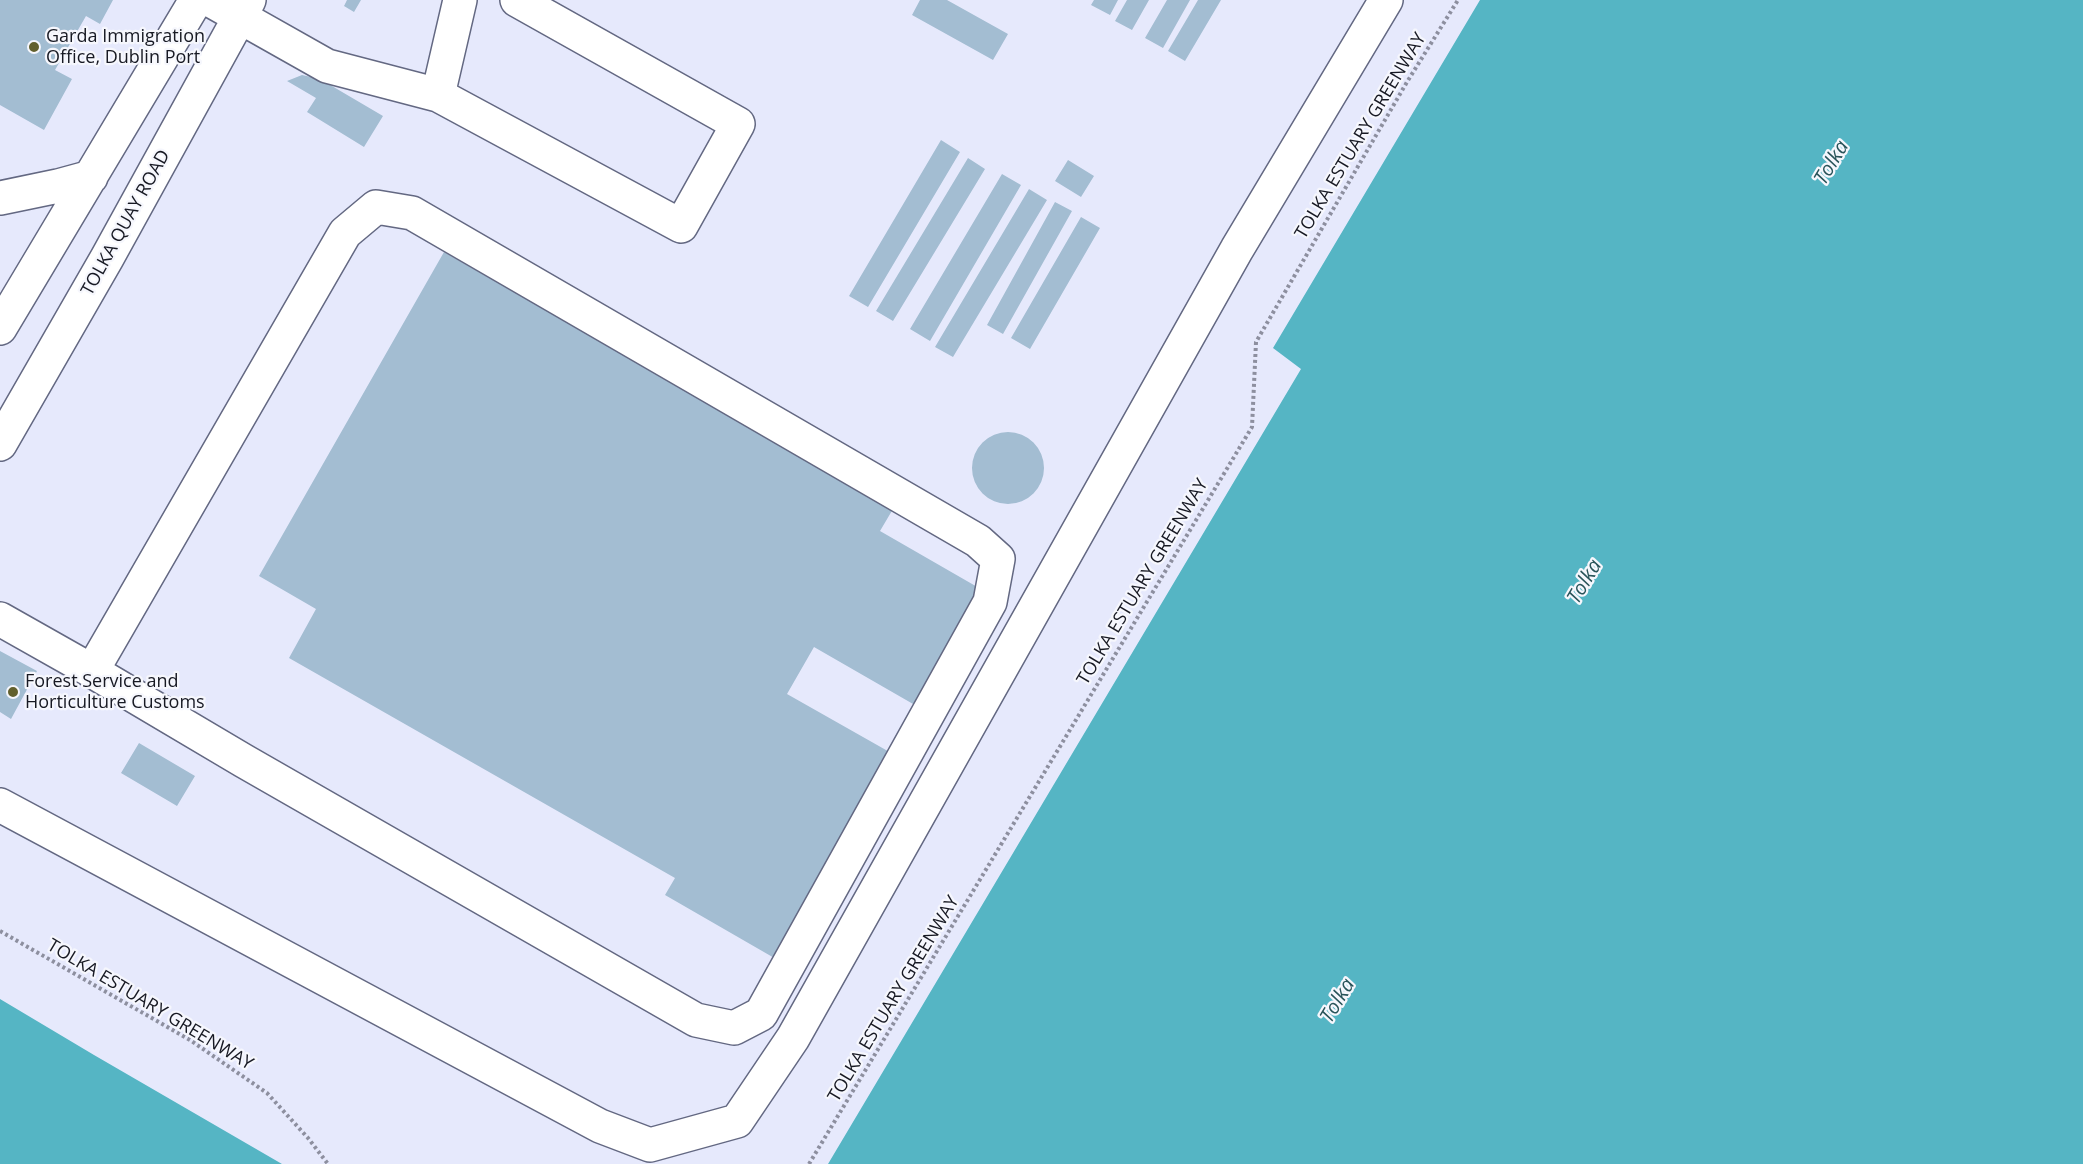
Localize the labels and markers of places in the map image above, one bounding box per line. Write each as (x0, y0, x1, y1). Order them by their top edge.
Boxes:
place label: Garda Immigration Office, Dublin Port (46, 26, 205, 68)
marker: Garda Immigration Office, Dublin Port (27, 40, 41, 54)
place label: Forest Service and Horticulture Customs (25, 671, 205, 714)
marker: Forest Service and Horticulture Customs (6, 685, 20, 699)

